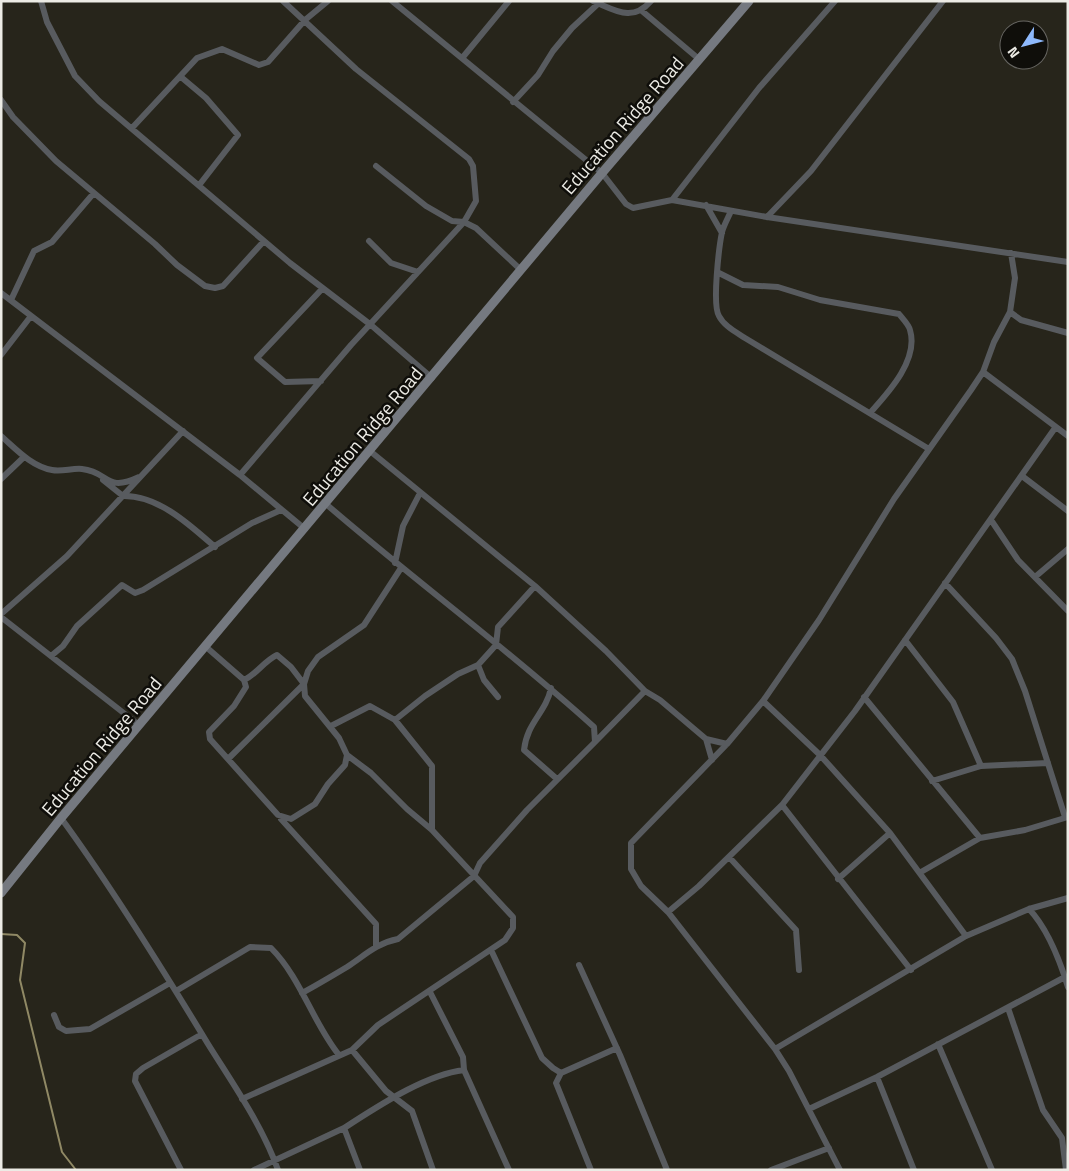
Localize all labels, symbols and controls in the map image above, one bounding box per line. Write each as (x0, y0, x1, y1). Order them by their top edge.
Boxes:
north arrow (999, 20, 1049, 70)
text: N (1002, 43, 1024, 63)
street label: Education Ridge Road (554, 50, 690, 200)
street label: Education Ridge Road (295, 360, 429, 512)
street label: Education Ridge Road (34, 670, 168, 822)

